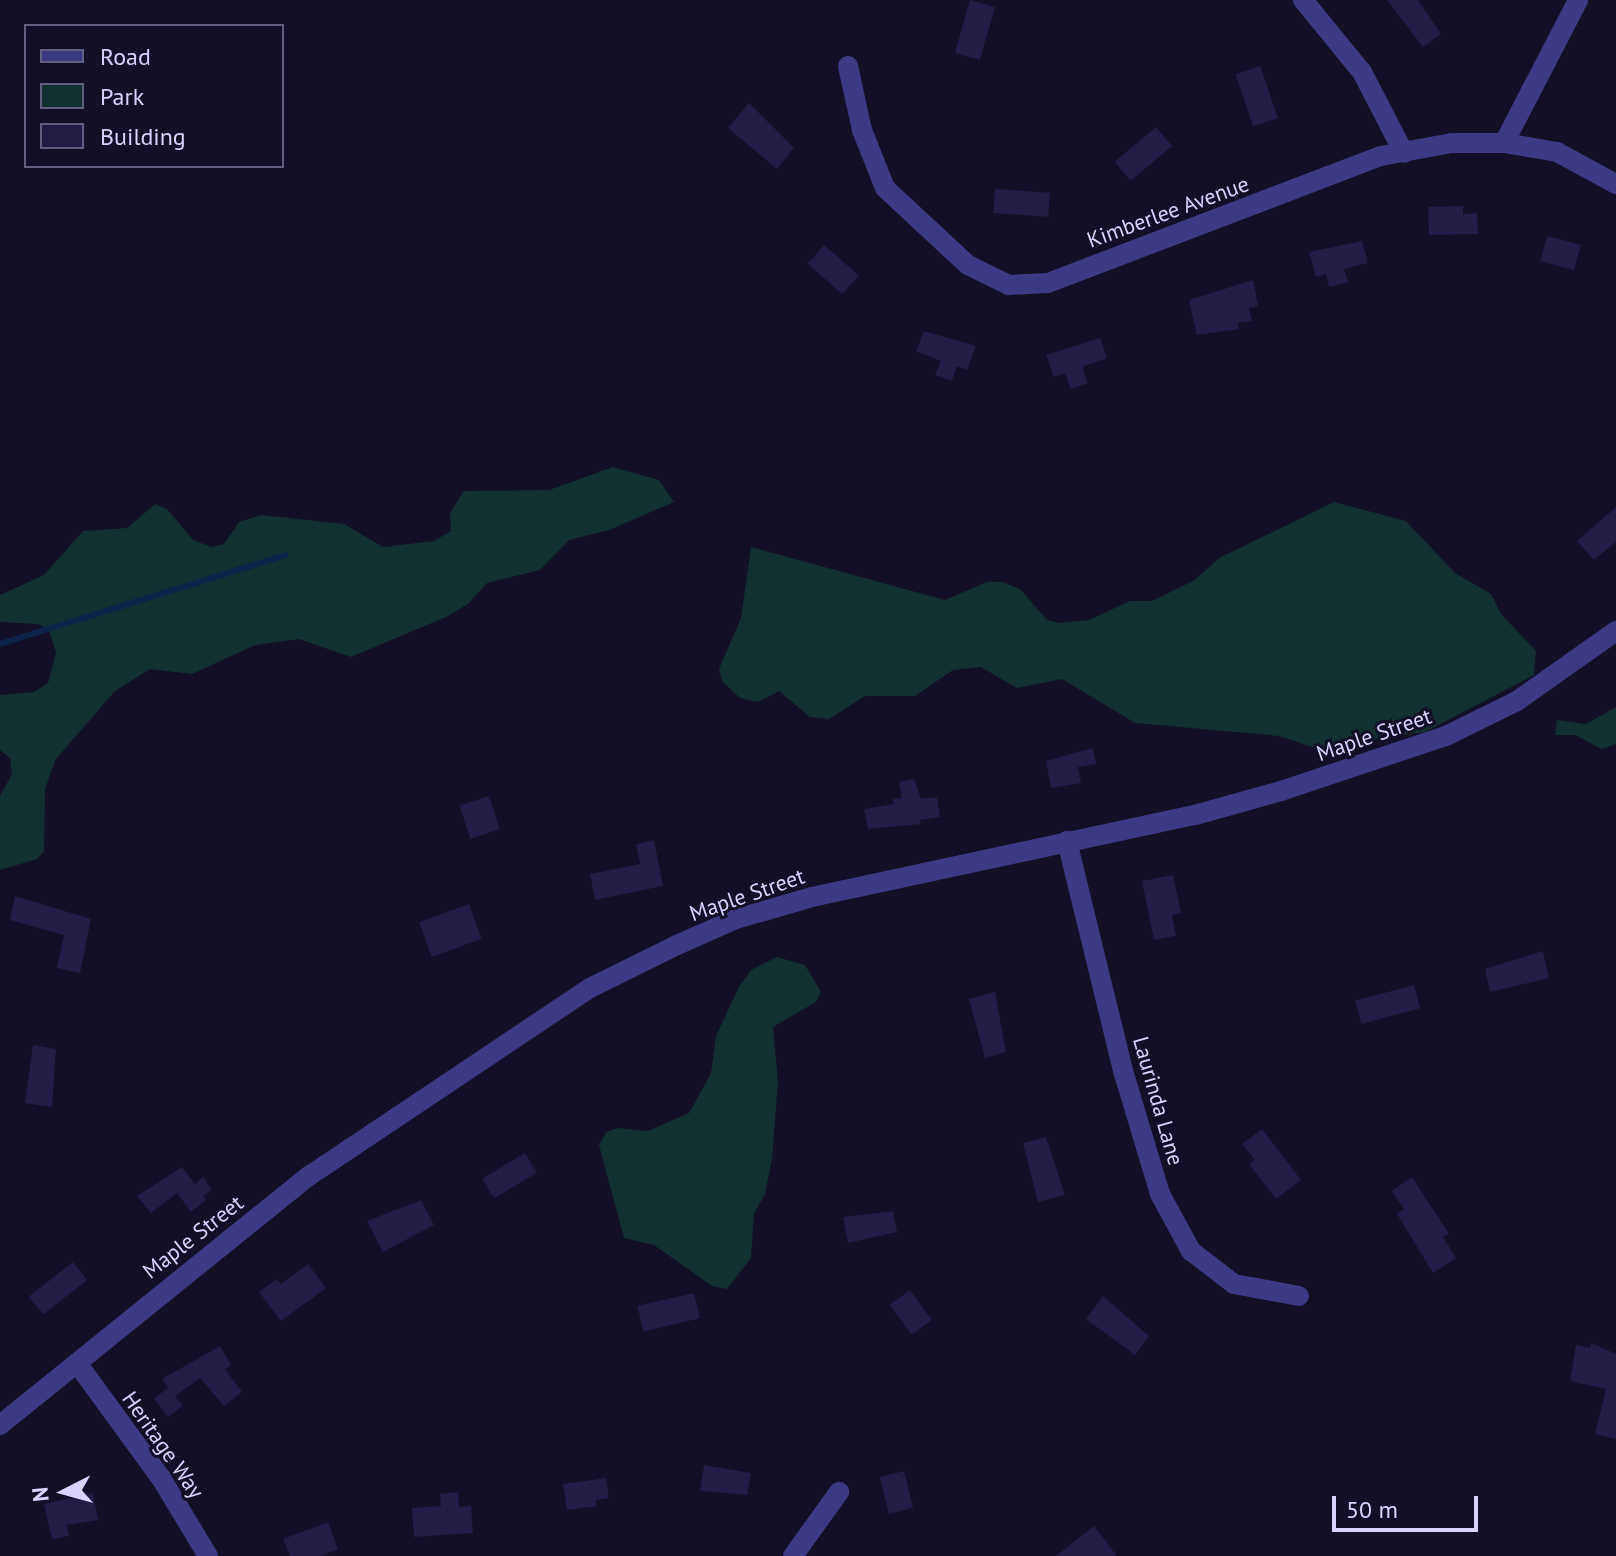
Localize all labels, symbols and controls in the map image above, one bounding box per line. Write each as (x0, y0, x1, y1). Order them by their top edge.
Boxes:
legend (24, 24, 284, 168)
text: Road (100, 41, 151, 72)
text: Park (100, 81, 144, 112)
text: Building (100, 121, 186, 152)
street label: Kimberlee Avenue (1083, 170, 1253, 254)
street label: Maple Street (1313, 703, 1435, 767)
street label: Maple Street (686, 863, 808, 927)
street label: Laurinda Lane (1127, 1034, 1189, 1168)
street label: Maple Street (138, 1190, 248, 1284)
street label: Heritage Way (116, 1386, 210, 1504)
north arrow (24, 1452, 104, 1532)
scale bar (1336, 1480, 1482, 1530)
text: N (25, 1486, 55, 1503)
text: 50 m (1346, 1494, 1398, 1525)

